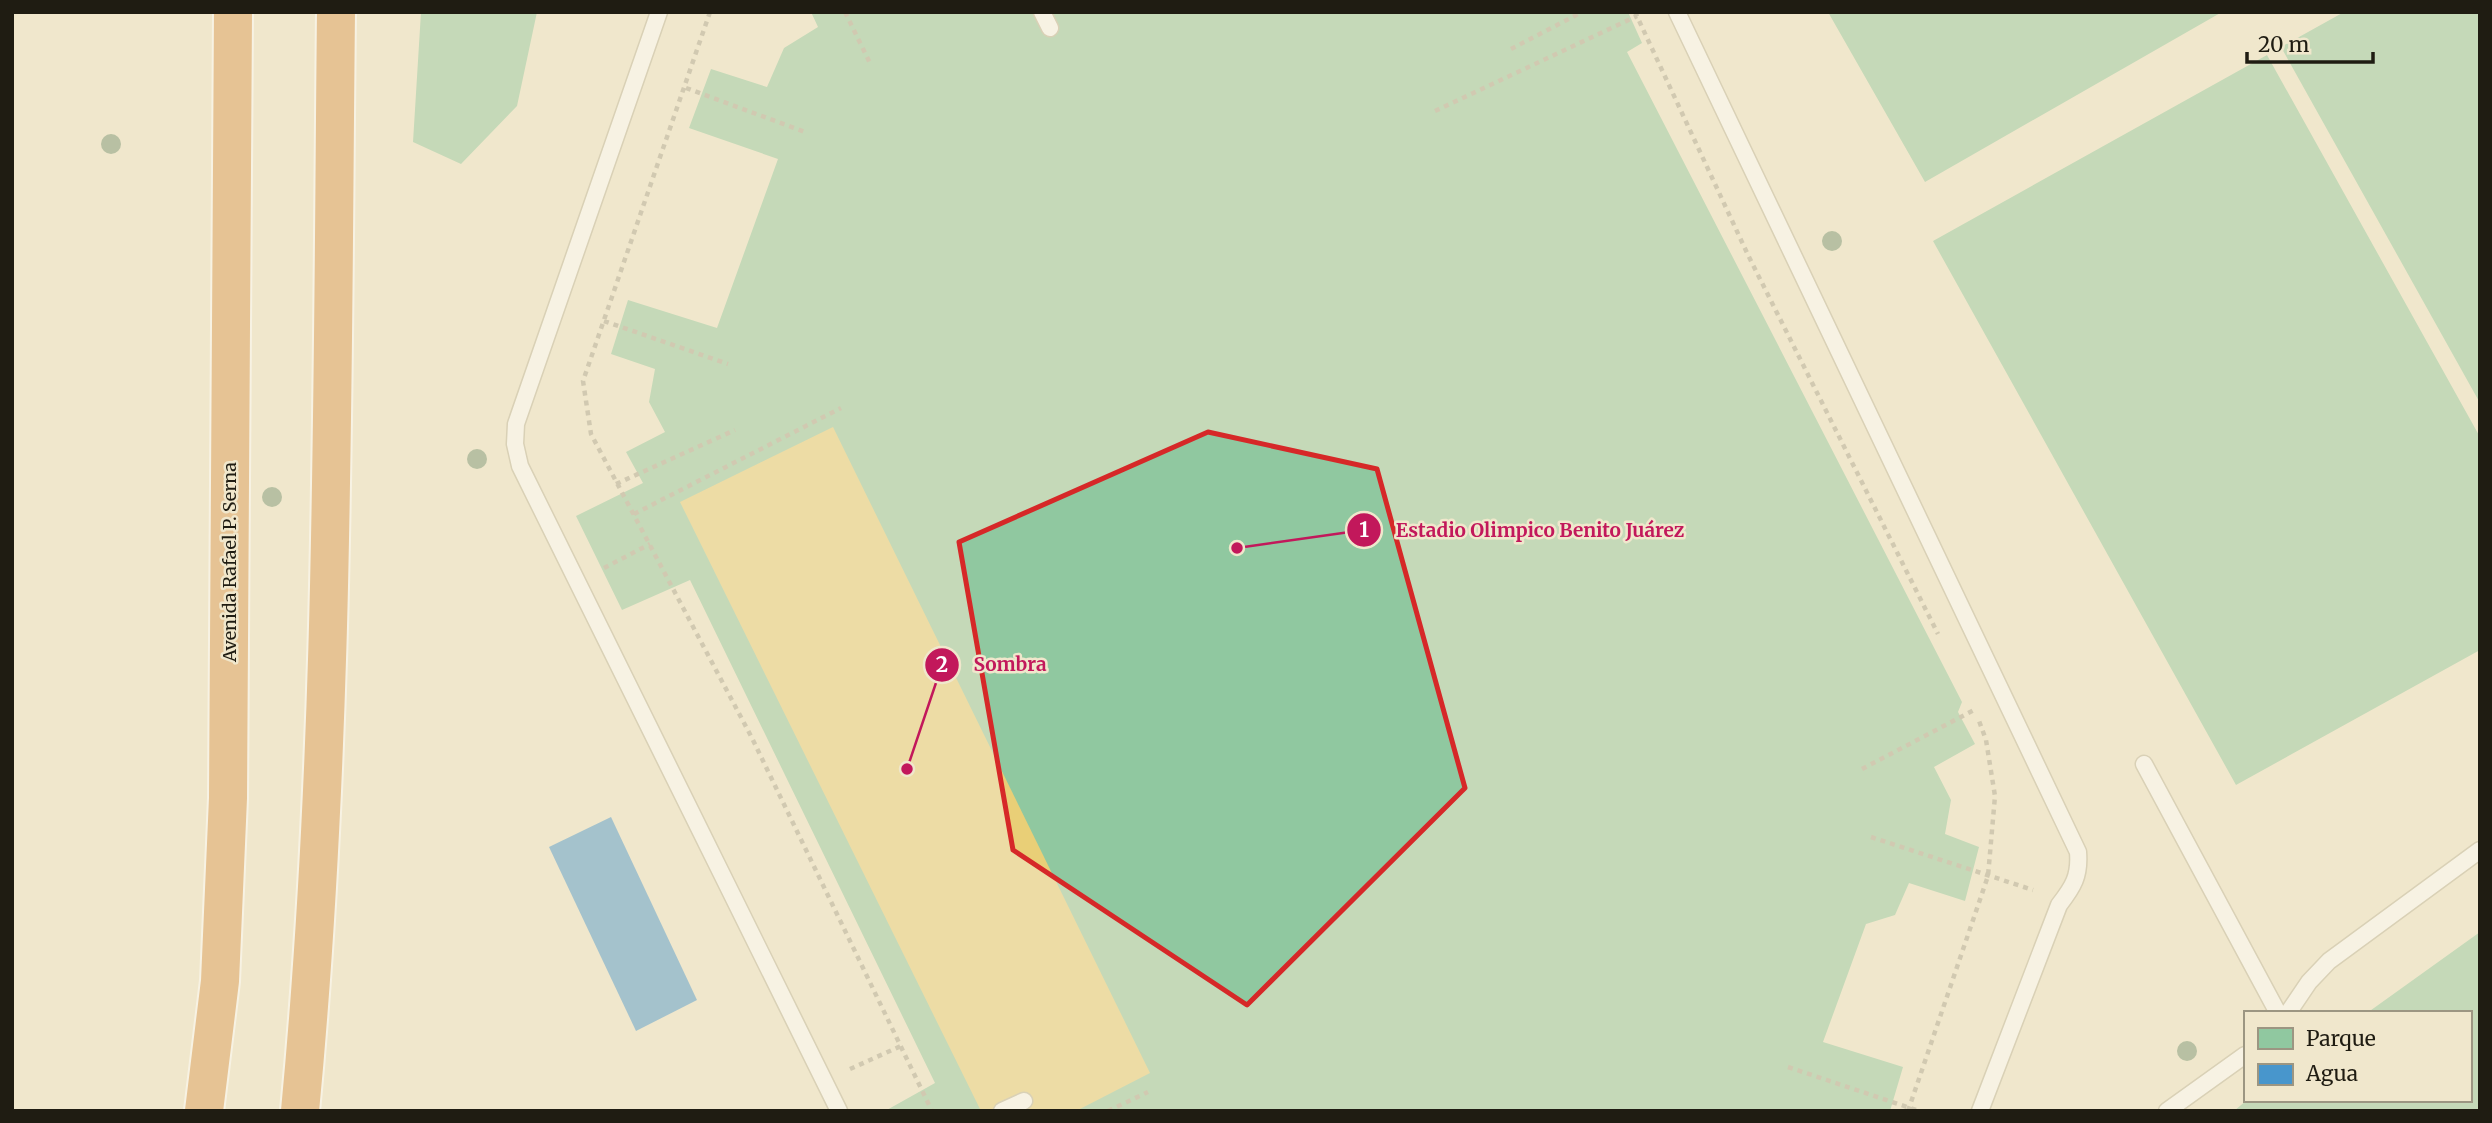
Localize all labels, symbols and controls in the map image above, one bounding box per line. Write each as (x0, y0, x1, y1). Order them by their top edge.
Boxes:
scale bar (2247, 21, 2373, 65)
text: 20 m (2258, 31, 2310, 58)
street label: Avenida Rafael P. Serna (218, 462, 241, 663)
callout: Estadio Olimpico Benito Juárez (1347, 510, 1698, 550)
text: 1 (1359, 516, 1369, 543)
text: Estadio Olimpico Benito Juárez (1396, 518, 1685, 542)
callout: Sombra (924, 645, 1060, 685)
text: 2 (936, 651, 948, 678)
text: Sombra (973, 652, 1047, 676)
legend (2244, 1011, 2471, 1102)
text: Parque (2306, 1025, 2376, 1052)
text: Agua (2305, 1060, 2358, 1087)

